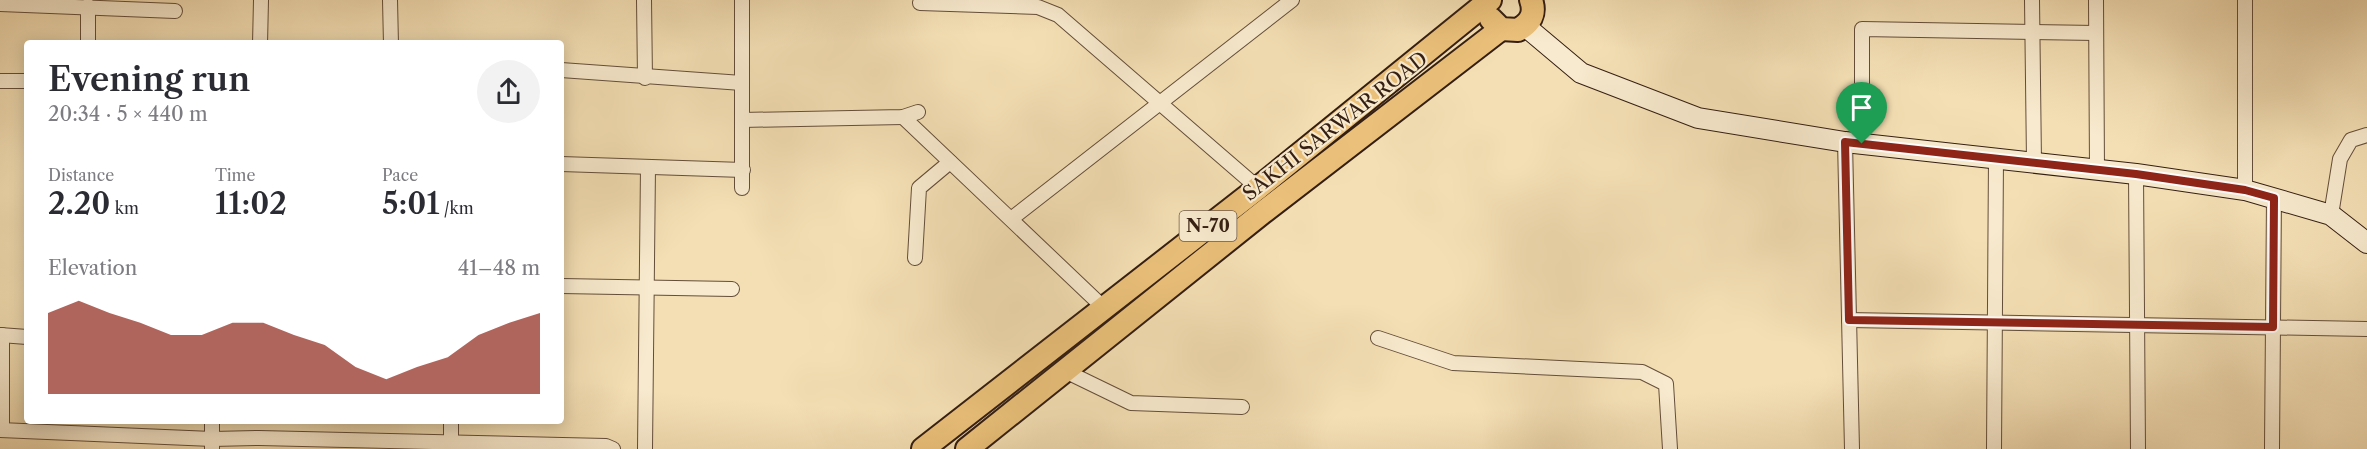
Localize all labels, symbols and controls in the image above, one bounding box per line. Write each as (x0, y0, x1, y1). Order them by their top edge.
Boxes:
street label: SAKHI SARWAR ROAD (1238, 46, 1432, 206)
text: Evening run (48, 59, 250, 100)
button: share (477, 60, 540, 123)
pin (1836, 82, 1887, 144)
icon: arrive (1845, 91, 1878, 124)
text: 20:34 · 5 × 440 m (48, 102, 208, 126)
text: Distance (48, 165, 114, 185)
text: Time (215, 165, 255, 185)
text: Pace (382, 165, 418, 185)
text: 2.20 (48, 185, 110, 222)
text: 11:02 (215, 185, 287, 222)
text: 5:01 (382, 185, 440, 222)
text: km (110, 198, 139, 218)
text: /km (440, 198, 474, 218)
road number: N-70 (1180, 211, 1236, 241)
text: Elevation (48, 256, 137, 280)
text: 41–48 m (458, 256, 540, 280)

